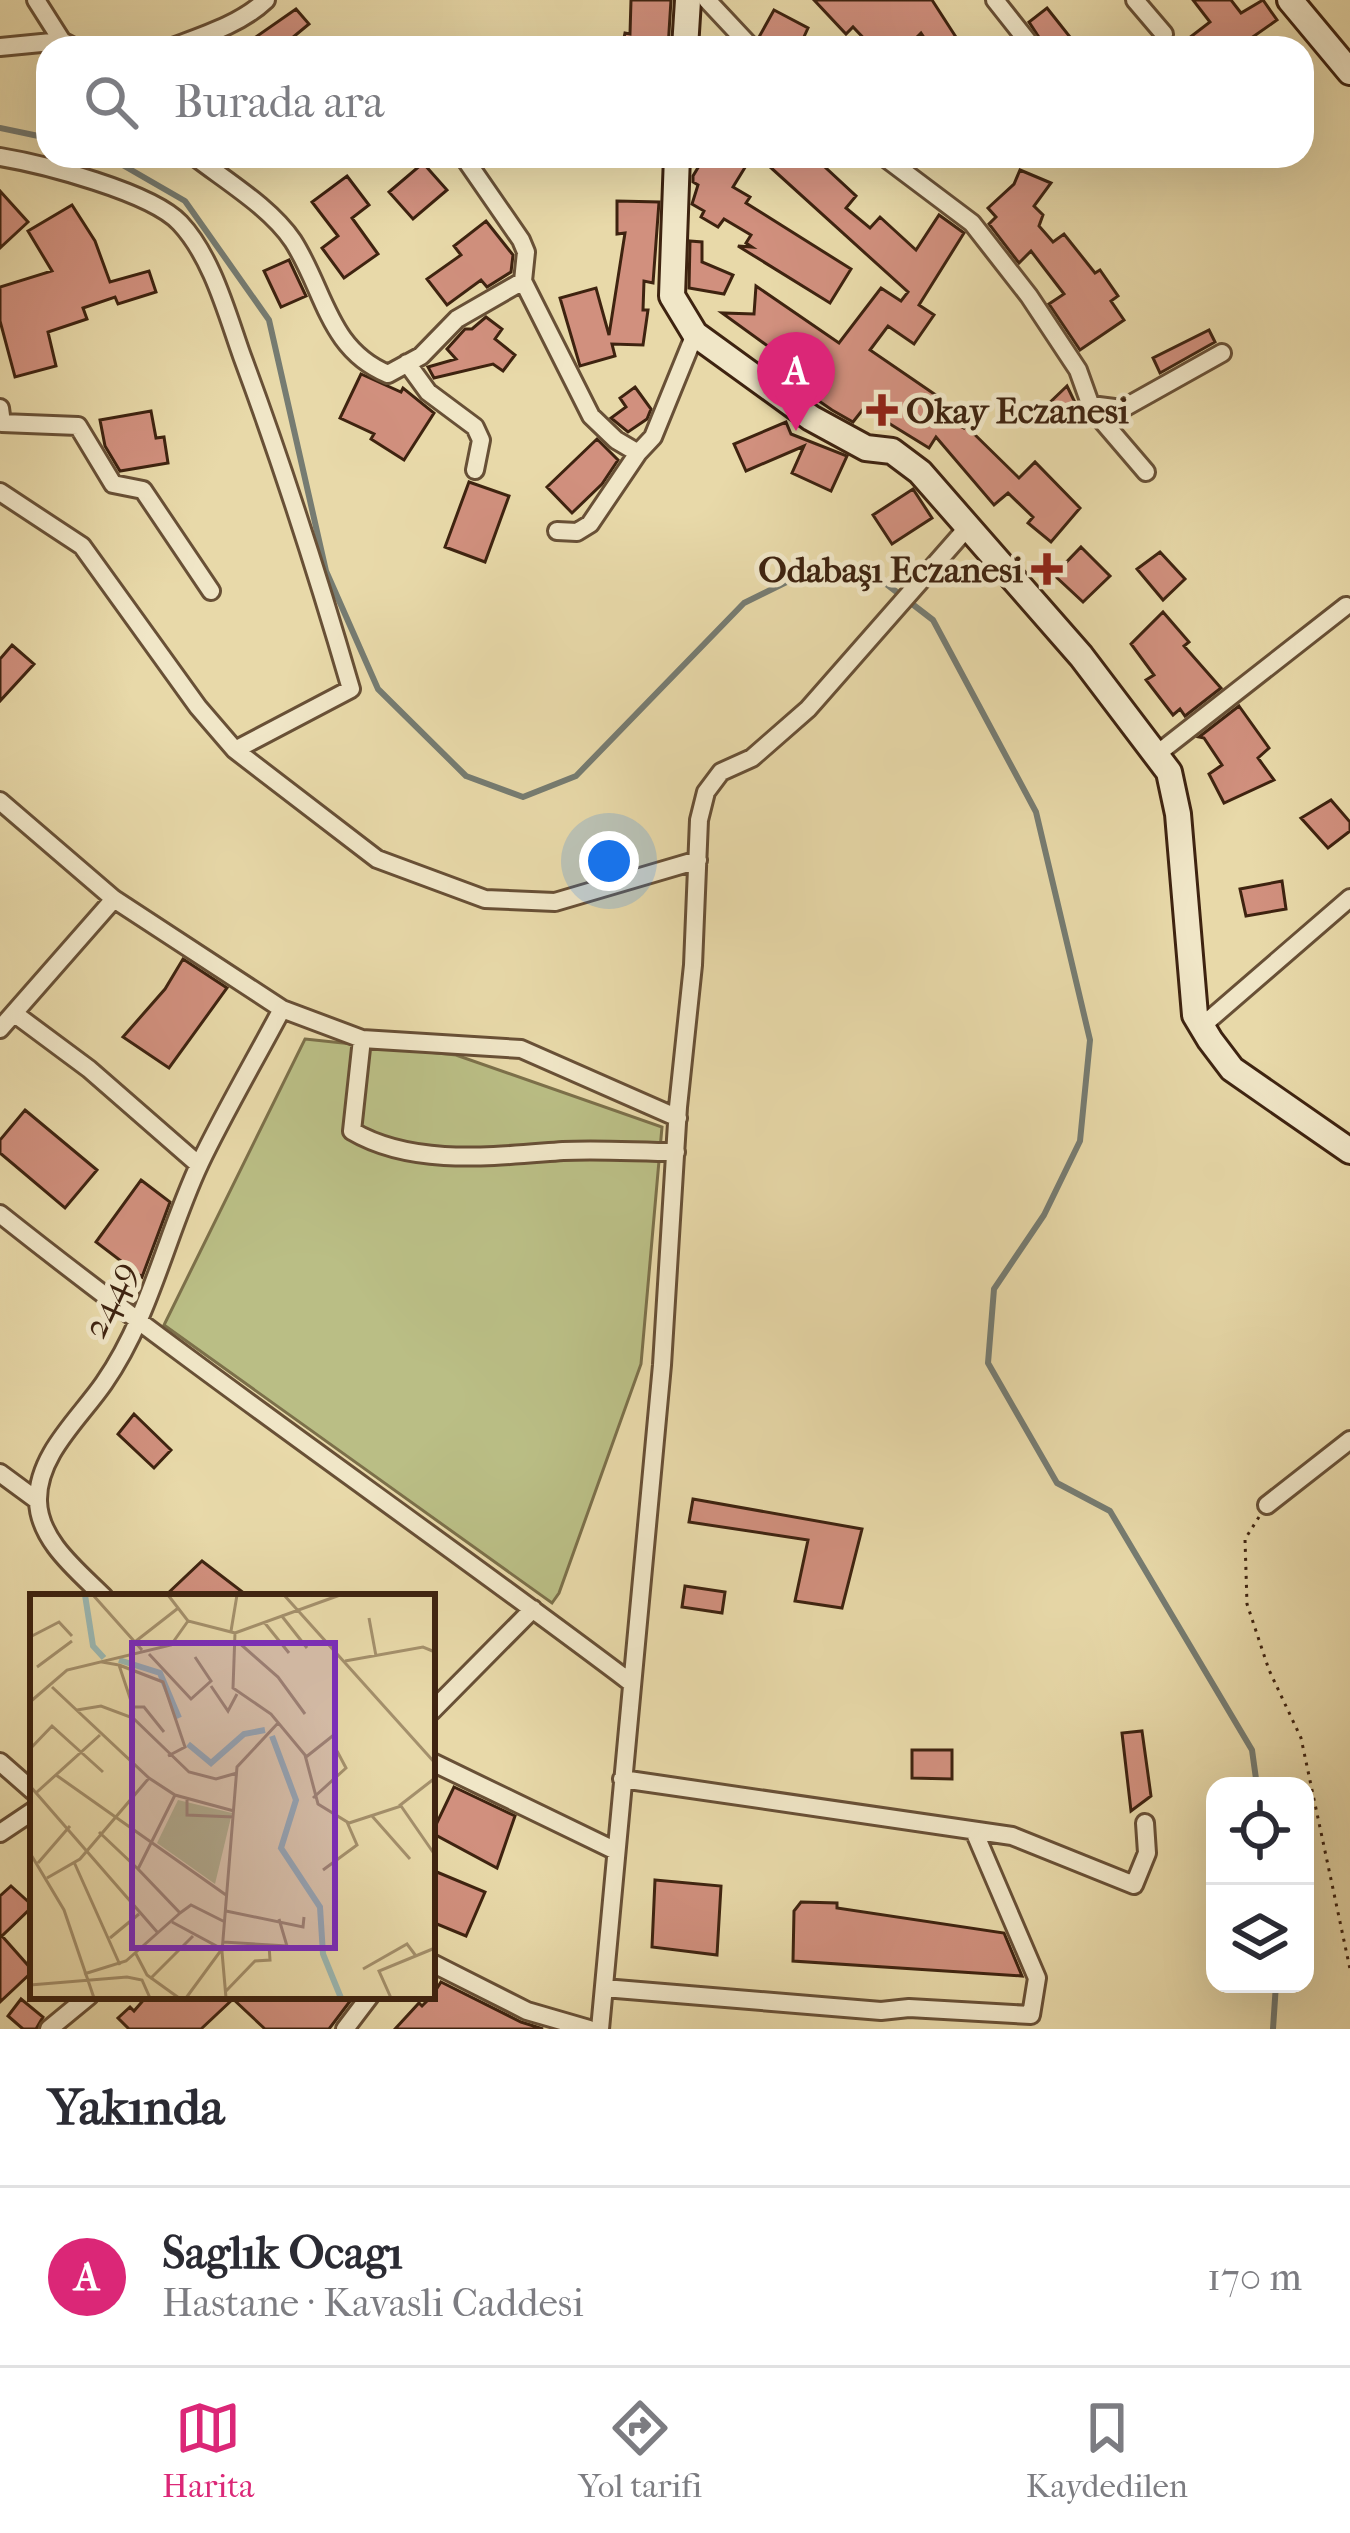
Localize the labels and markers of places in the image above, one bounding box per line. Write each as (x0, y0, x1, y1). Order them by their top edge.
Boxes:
pin: A (757, 332, 835, 431)
place label: Okay Eczanesi (906, 390, 1129, 432)
marker: Okay Eczanesi (869, 397, 895, 423)
place label: Odabaşı Eczanesi (758, 549, 1023, 592)
marker: Odabaşı Eczanesi (1034, 556, 1060, 582)

